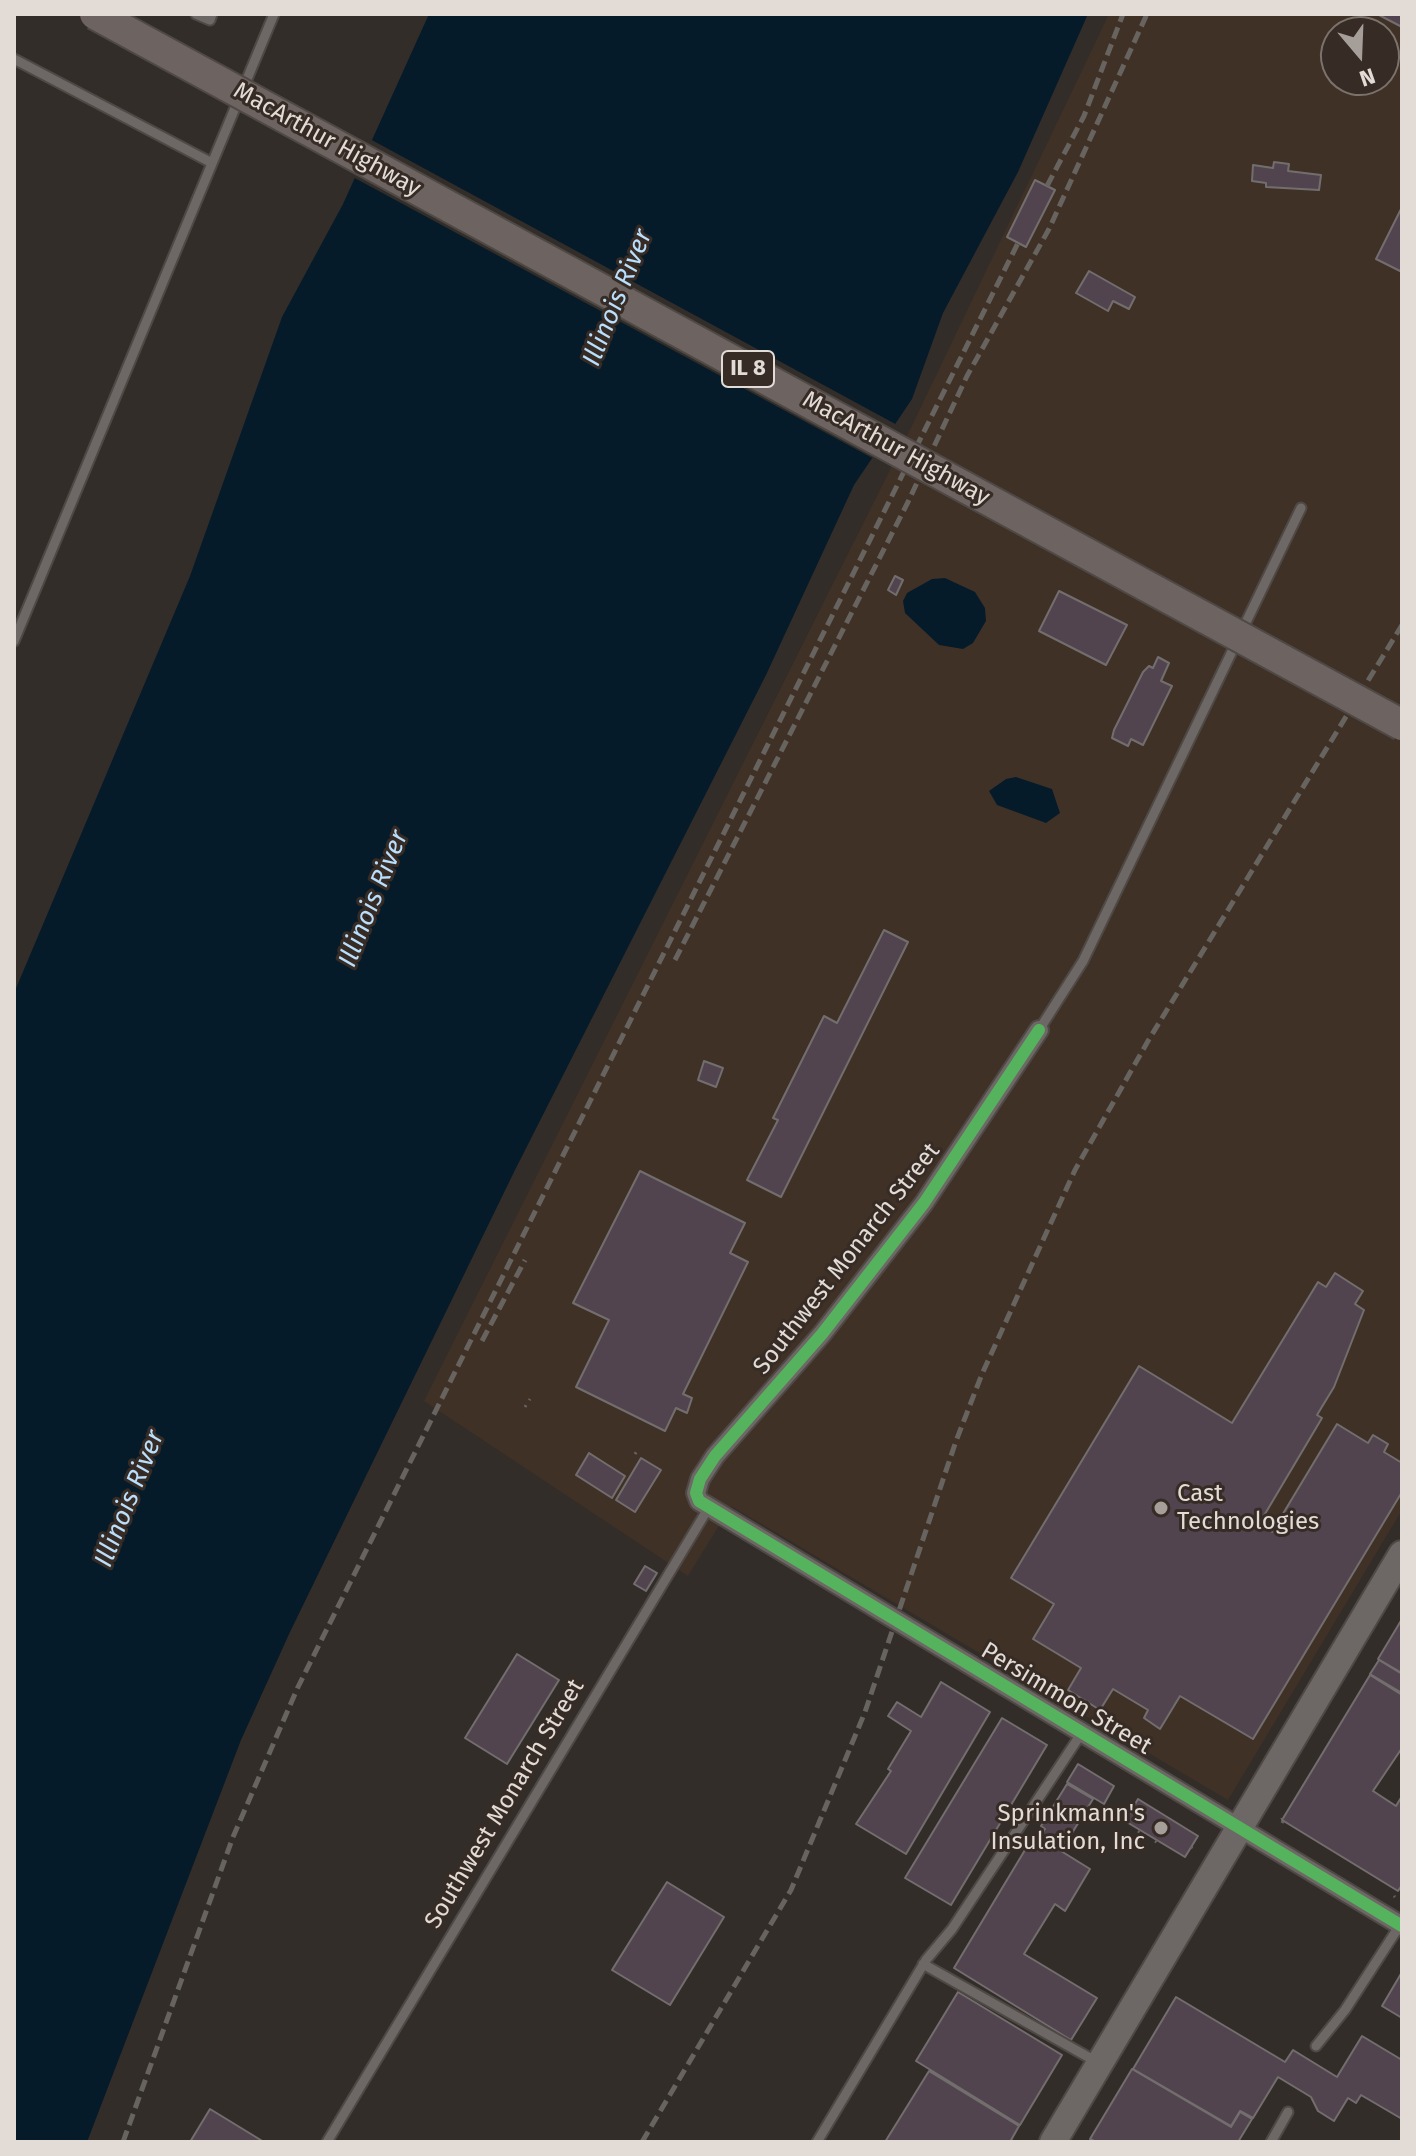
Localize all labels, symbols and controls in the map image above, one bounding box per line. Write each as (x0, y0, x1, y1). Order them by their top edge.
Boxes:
north arrow (1320, 16, 1400, 96)
text: N (1356, 62, 1379, 92)
street label: MacArthur Highway (228, 77, 426, 203)
water label: Illinois River (576, 225, 660, 371)
road number: IL 8 (722, 351, 774, 387)
street label: MacArthur Highway (797, 386, 995, 512)
water label: Illinois River (332, 826, 416, 972)
street label: Southwest Monarch Street (748, 1138, 946, 1380)
water label: Illinois River (88, 1426, 172, 1572)
place label: Cast Technologies (1177, 1480, 1319, 1536)
marker: Cast Technologies (1152, 1499, 1170, 1517)
street label: Persimmon Street (975, 1637, 1157, 1761)
street label: Southwest Monarch Street (419, 1674, 591, 1934)
place label: Sprinkmann's Insulation, Inc (990, 1800, 1145, 1856)
marker: Sprinkmann's Insulation, Inc (1152, 1819, 1170, 1837)

